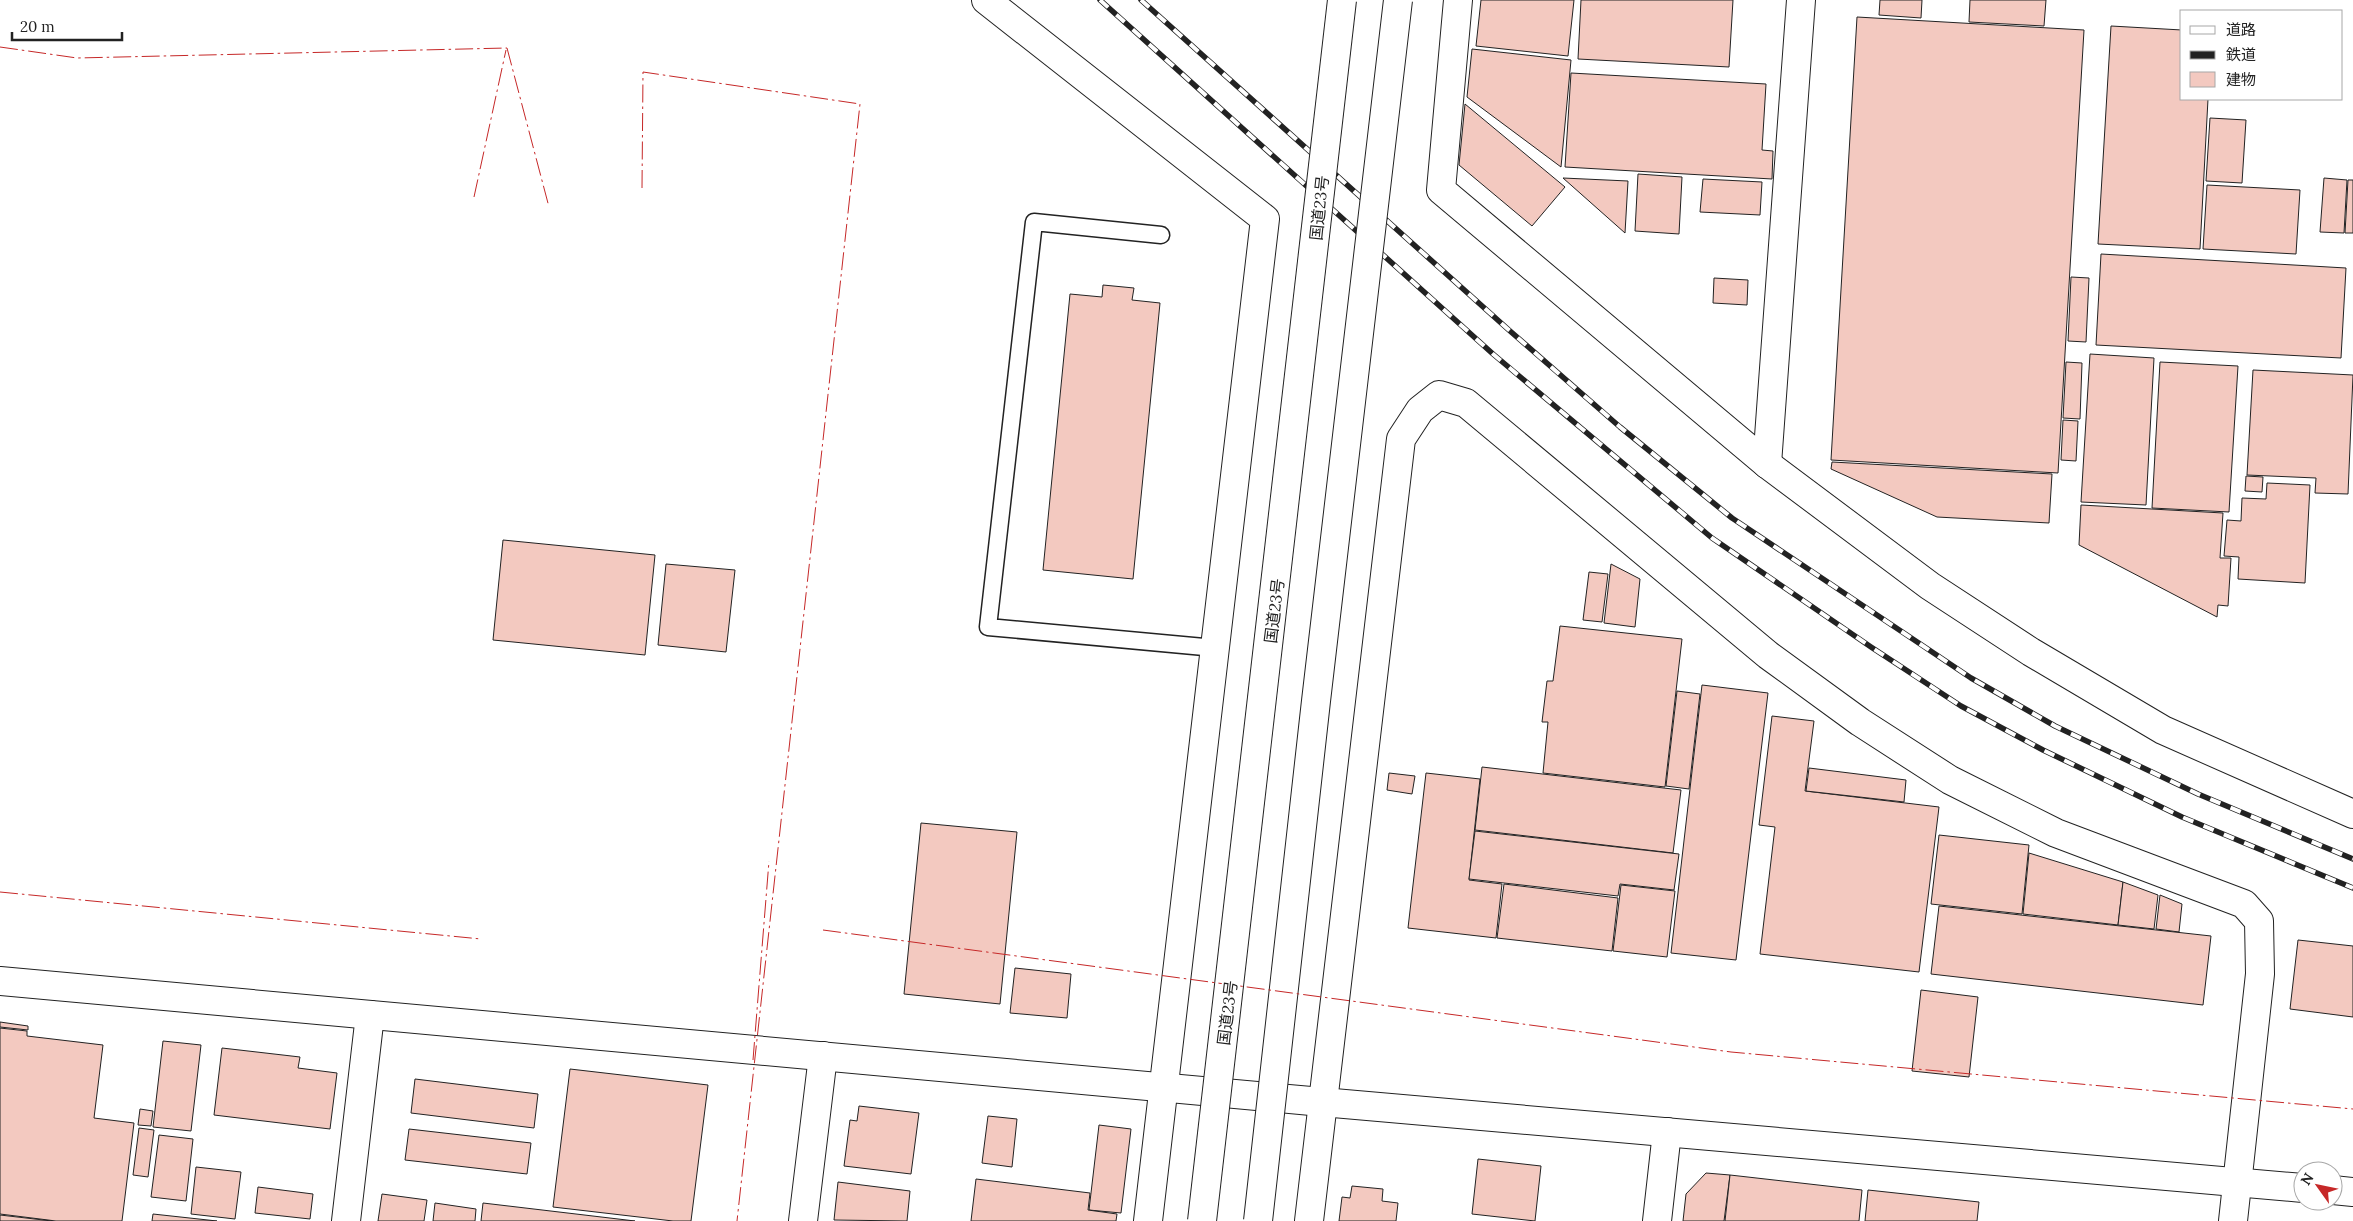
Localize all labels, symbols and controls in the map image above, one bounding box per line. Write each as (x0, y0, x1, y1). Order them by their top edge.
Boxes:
scale bar (12, 10, 122, 42)
legend (2180, 10, 2343, 100)
text: 20 m (20, 17, 55, 36)
text: 道路 (2226, 20, 2256, 39)
text: 鉄道 (2226, 45, 2256, 64)
text: 建物 (2226, 70, 2256, 89)
street label: 国道23号 (1306, 175, 1332, 241)
street label: 国道23号 (1260, 577, 1288, 645)
street label: 国道23号 (1213, 979, 1241, 1047)
north arrow (2293, 1161, 2343, 1211)
text: N (2297, 1169, 2318, 1188)

